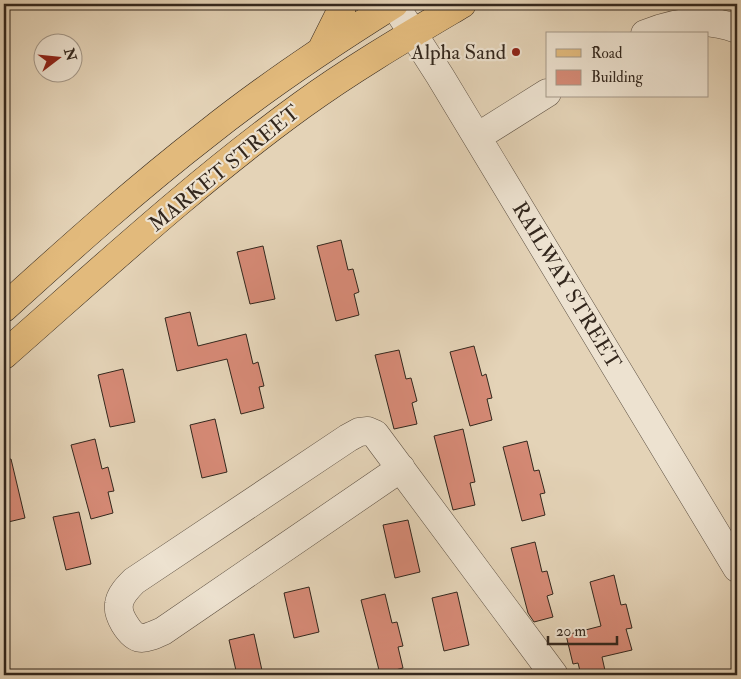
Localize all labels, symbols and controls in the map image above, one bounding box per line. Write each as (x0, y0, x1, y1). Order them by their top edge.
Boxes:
north arrow (32, 32, 82, 82)
legend (546, 32, 708, 98)
place label: Alpha Sand (410, 39, 507, 66)
text: Road (591, 44, 623, 63)
text: N (60, 45, 80, 63)
marker: Alpha Sand (510, 46, 522, 58)
text: Building (591, 68, 643, 87)
street label: MARKET STREET (143, 99, 306, 238)
street label: RAILWAY STREET (506, 197, 627, 374)
scale bar (548, 614, 617, 646)
text: 20 m (556, 622, 586, 641)

